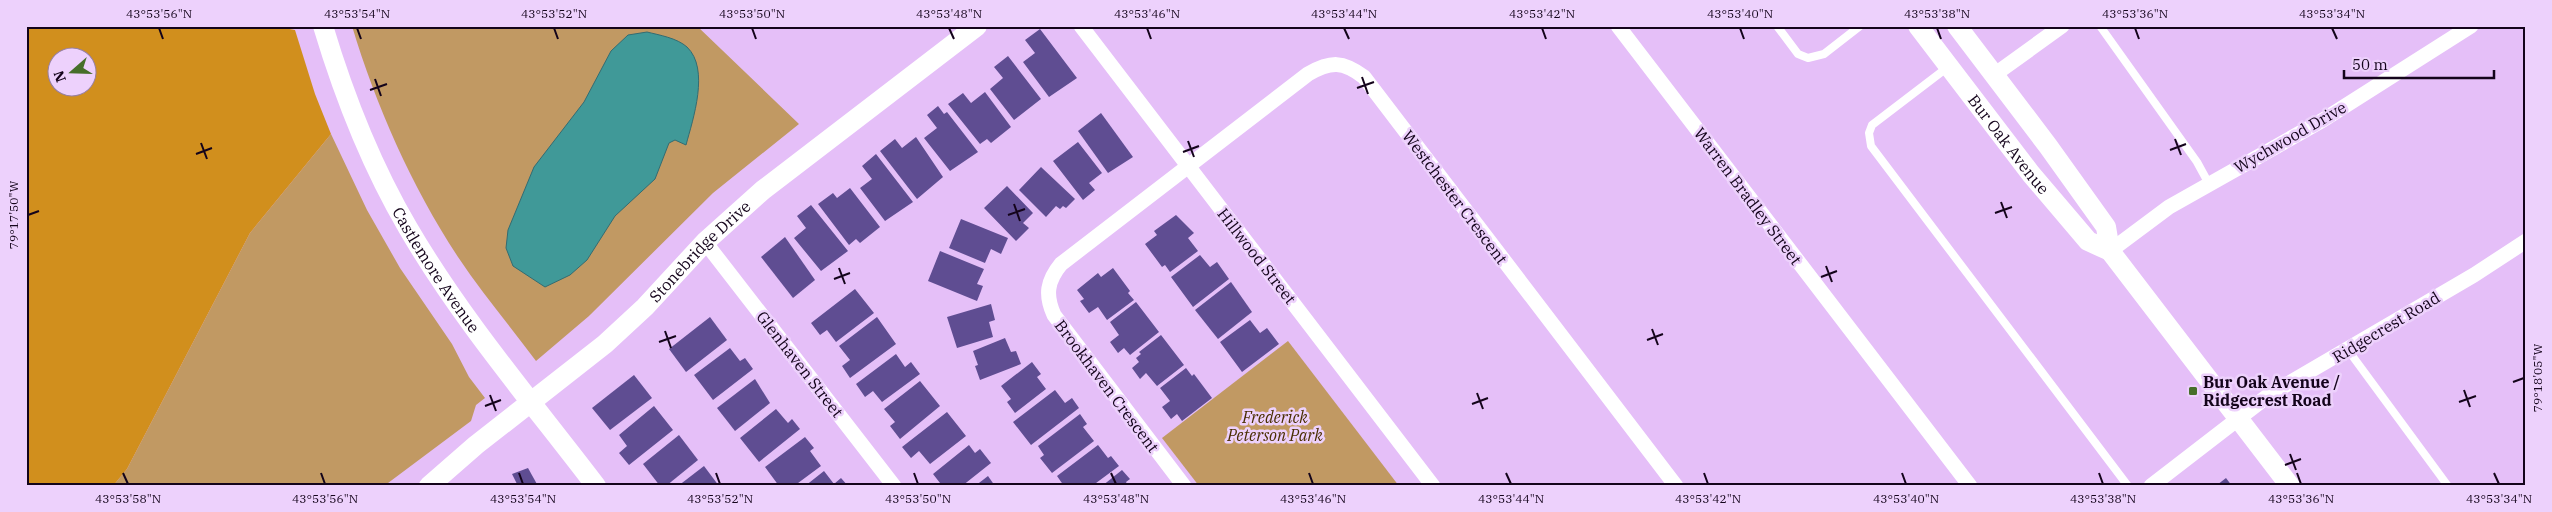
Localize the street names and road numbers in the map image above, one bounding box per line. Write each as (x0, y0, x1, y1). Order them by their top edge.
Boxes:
street label: Bur Oak Avenue (1964, 90, 2054, 198)
street label: Wychwood Drive (2230, 97, 2350, 177)
street label: Warren Bradley Street (1690, 123, 1806, 269)
street label: Westchester Crescent (1398, 126, 1512, 268)
street label: Stonebridge Drive (645, 196, 755, 306)
street label: Castlemore Avenue (388, 204, 484, 336)
street label: Hillwood Street (1213, 204, 1301, 308)
street label: Ridgecrest Road (2329, 287, 2444, 367)
street label: Glenhaven Street (752, 307, 848, 421)
street label: Brookhaven Crescent (1051, 316, 1164, 457)

